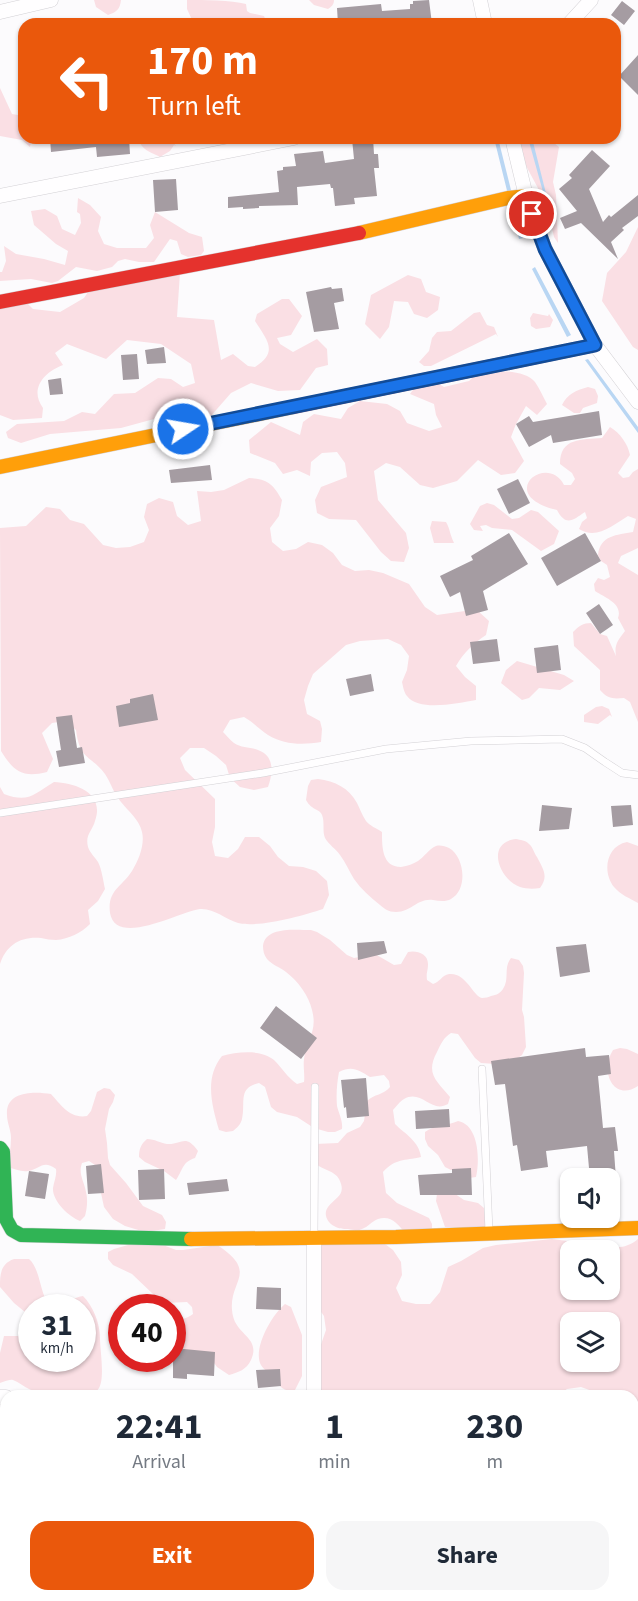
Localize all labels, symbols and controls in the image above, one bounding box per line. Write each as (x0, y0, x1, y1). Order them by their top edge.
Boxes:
text: 170 m (147, 31, 258, 91)
icon: left (48, 42, 126, 120)
text: Turn left (147, 87, 241, 126)
pin (506, 188, 557, 239)
icon: arrive (515, 197, 548, 230)
position arrow (151, 397, 215, 461)
map controls (560, 1168, 620, 1372)
button: sound (560, 1168, 620, 1228)
button: search (560, 1240, 620, 1300)
speed limit sign: 40 (108, 1294, 186, 1372)
text: 31 (41, 1304, 73, 1347)
button: layers (560, 1312, 620, 1372)
text: km/h (40, 1338, 74, 1359)
text: 22:41 (116, 1401, 203, 1452)
text: 1 (325, 1401, 344, 1452)
text: 230 (466, 1401, 523, 1452)
text: Arrival (132, 1448, 186, 1476)
text: min (318, 1448, 351, 1476)
text: m (486, 1448, 503, 1476)
button: Exit (30, 1521, 314, 1590)
button: Share (326, 1521, 609, 1590)

